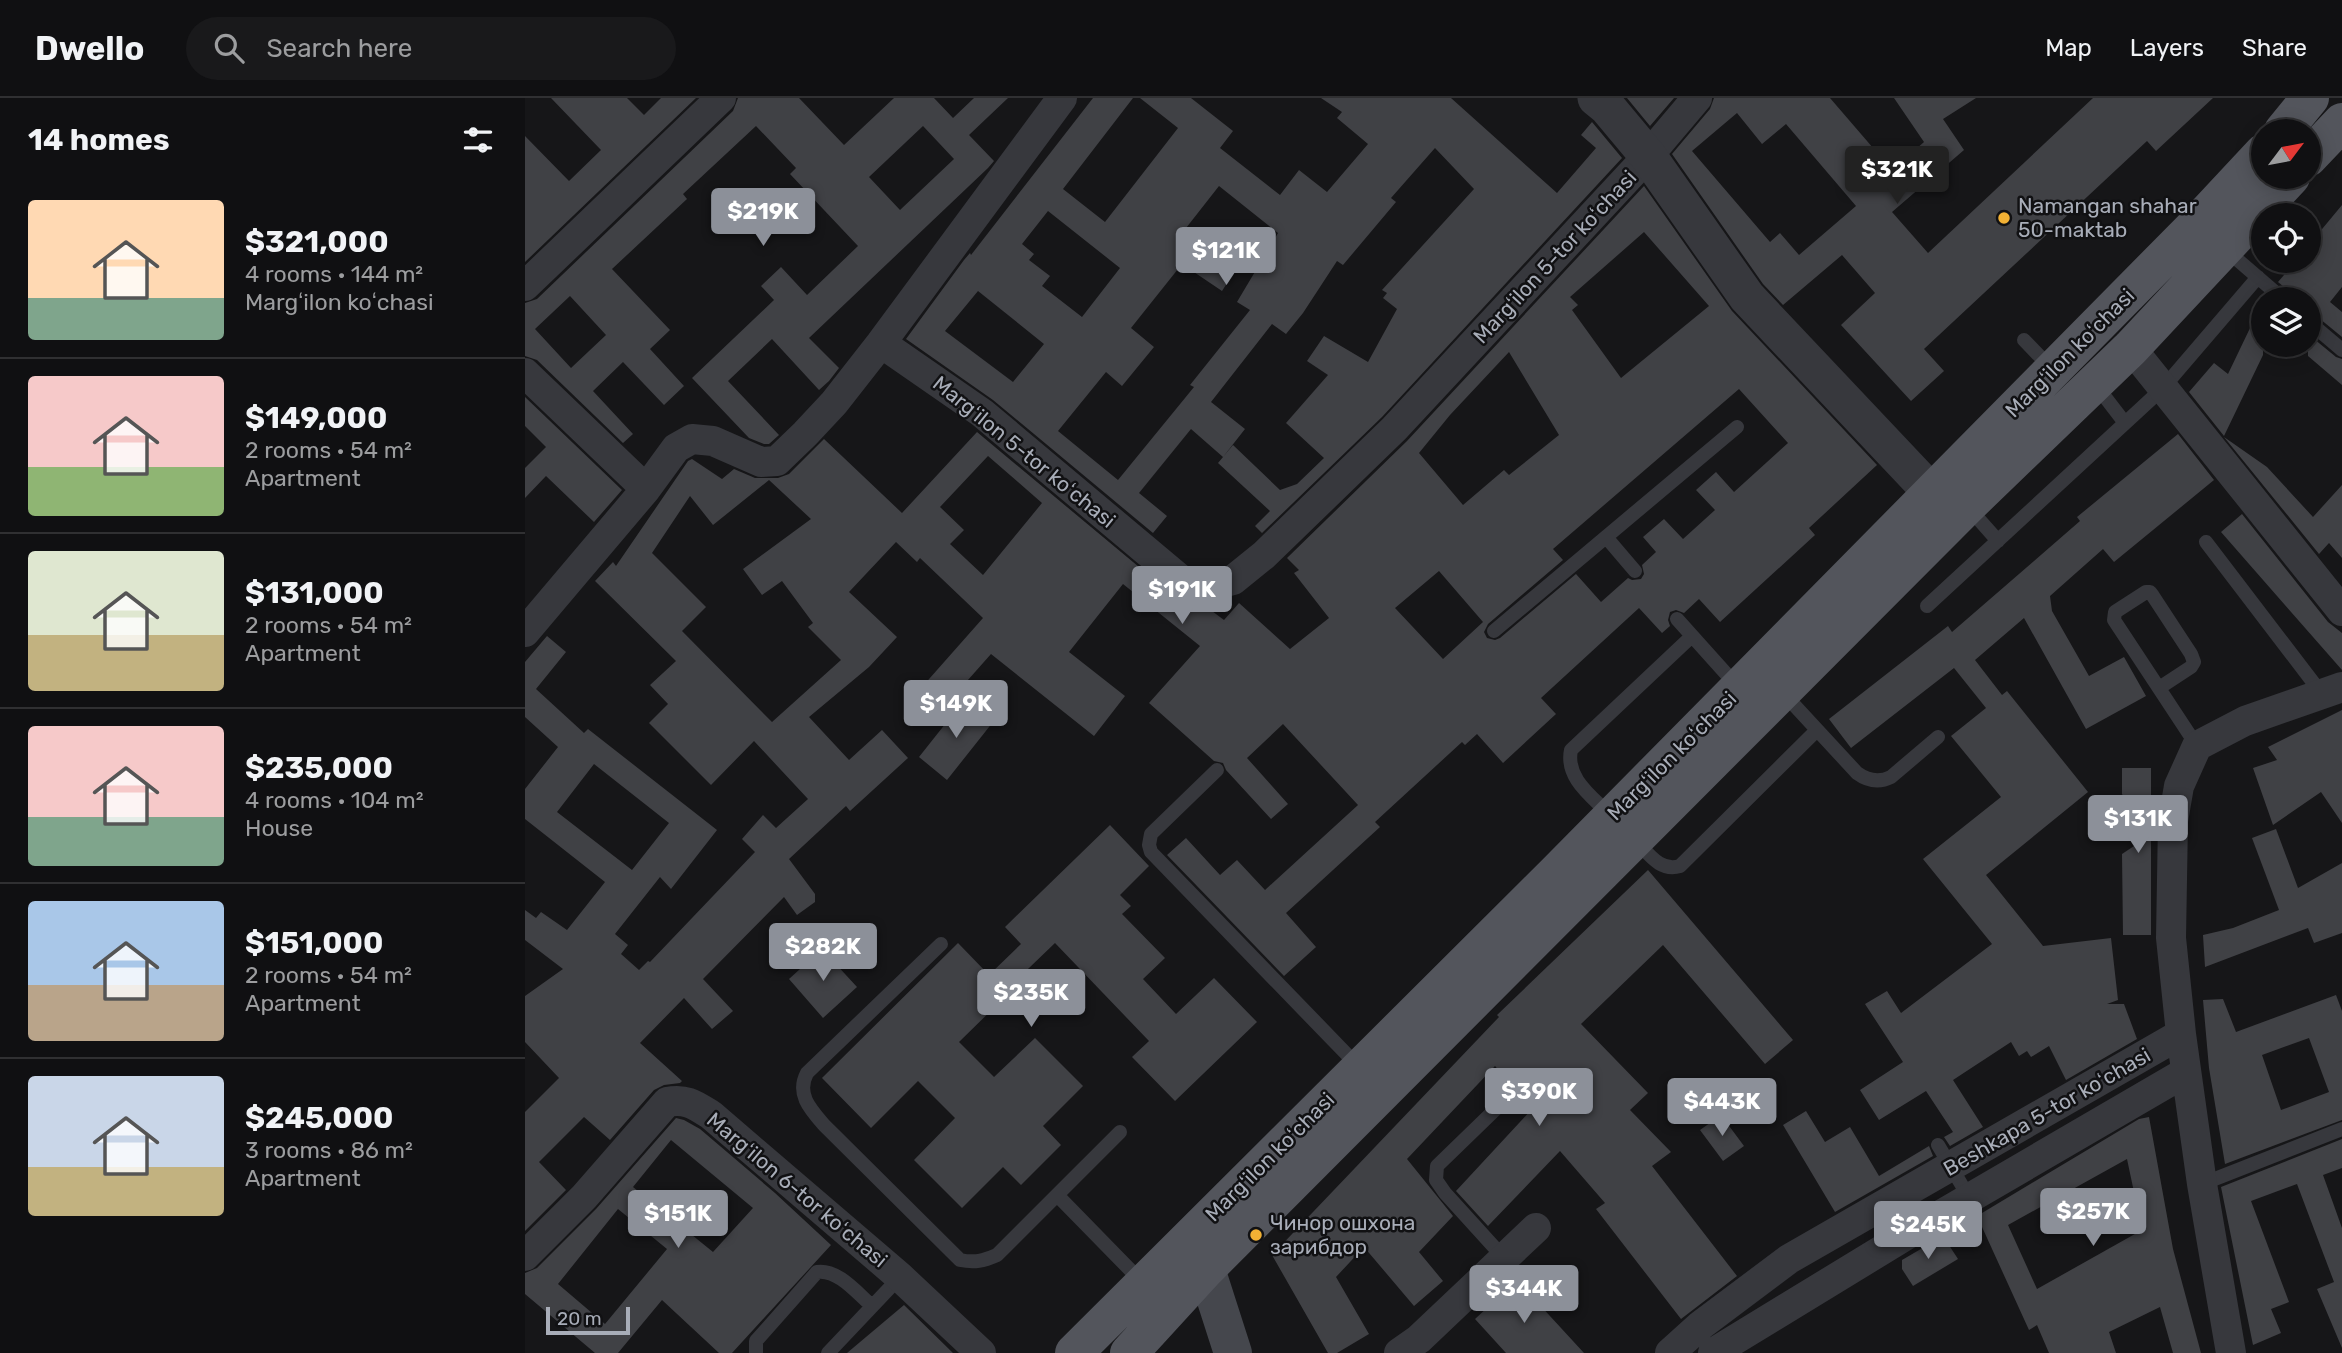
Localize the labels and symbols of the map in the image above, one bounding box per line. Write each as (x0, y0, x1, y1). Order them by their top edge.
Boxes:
north arrow (2251, 119, 2321, 189)
pin: $321K (1848, 146, 1946, 206)
street label: Margʻilon 5-tor koʻchasi (1468, 165, 1641, 348)
pin: $219K (714, 188, 812, 248)
place label: Namangan shahar 50-maktab (2018, 193, 2197, 242)
marker: Namangan shahar 50-maktab (1996, 210, 2012, 226)
pin: $121K (1177, 228, 1275, 287)
street label: Margʻilon koʻchasi (2000, 283, 2139, 422)
street label: Margʻilon 5-tor koʻchasi (928, 370, 1121, 533)
pin: $191K (1133, 566, 1231, 626)
pin: $149K (907, 680, 1005, 740)
street label: Margʻilon koʻchasi (1602, 686, 1741, 825)
pin: $131K (2089, 796, 2187, 855)
pin: $282K (774, 924, 872, 983)
pin: $235K (982, 970, 1080, 1029)
street label: Beshkapa 5-tor koʻchasi (1939, 1042, 2155, 1181)
pin: $390K (1490, 1068, 1588, 1128)
pin: $443K (1673, 1079, 1771, 1138)
street label: Margʻilon koʻchasi (1200, 1087, 1339, 1226)
street label: Margʻilon 6-tor koʻchasi (702, 1107, 893, 1272)
pin: $257K (2044, 1188, 2142, 1248)
pin: $151K (629, 1190, 727, 1250)
pin: $245K (1879, 1202, 1977, 1261)
place label: Чинор ошхона зарибдор (1270, 1210, 1415, 1259)
marker: Чинор ошхона зарибдор (1248, 1227, 1264, 1243)
pin: $344K (1475, 1266, 1573, 1325)
scale bar (546, 1304, 630, 1336)

